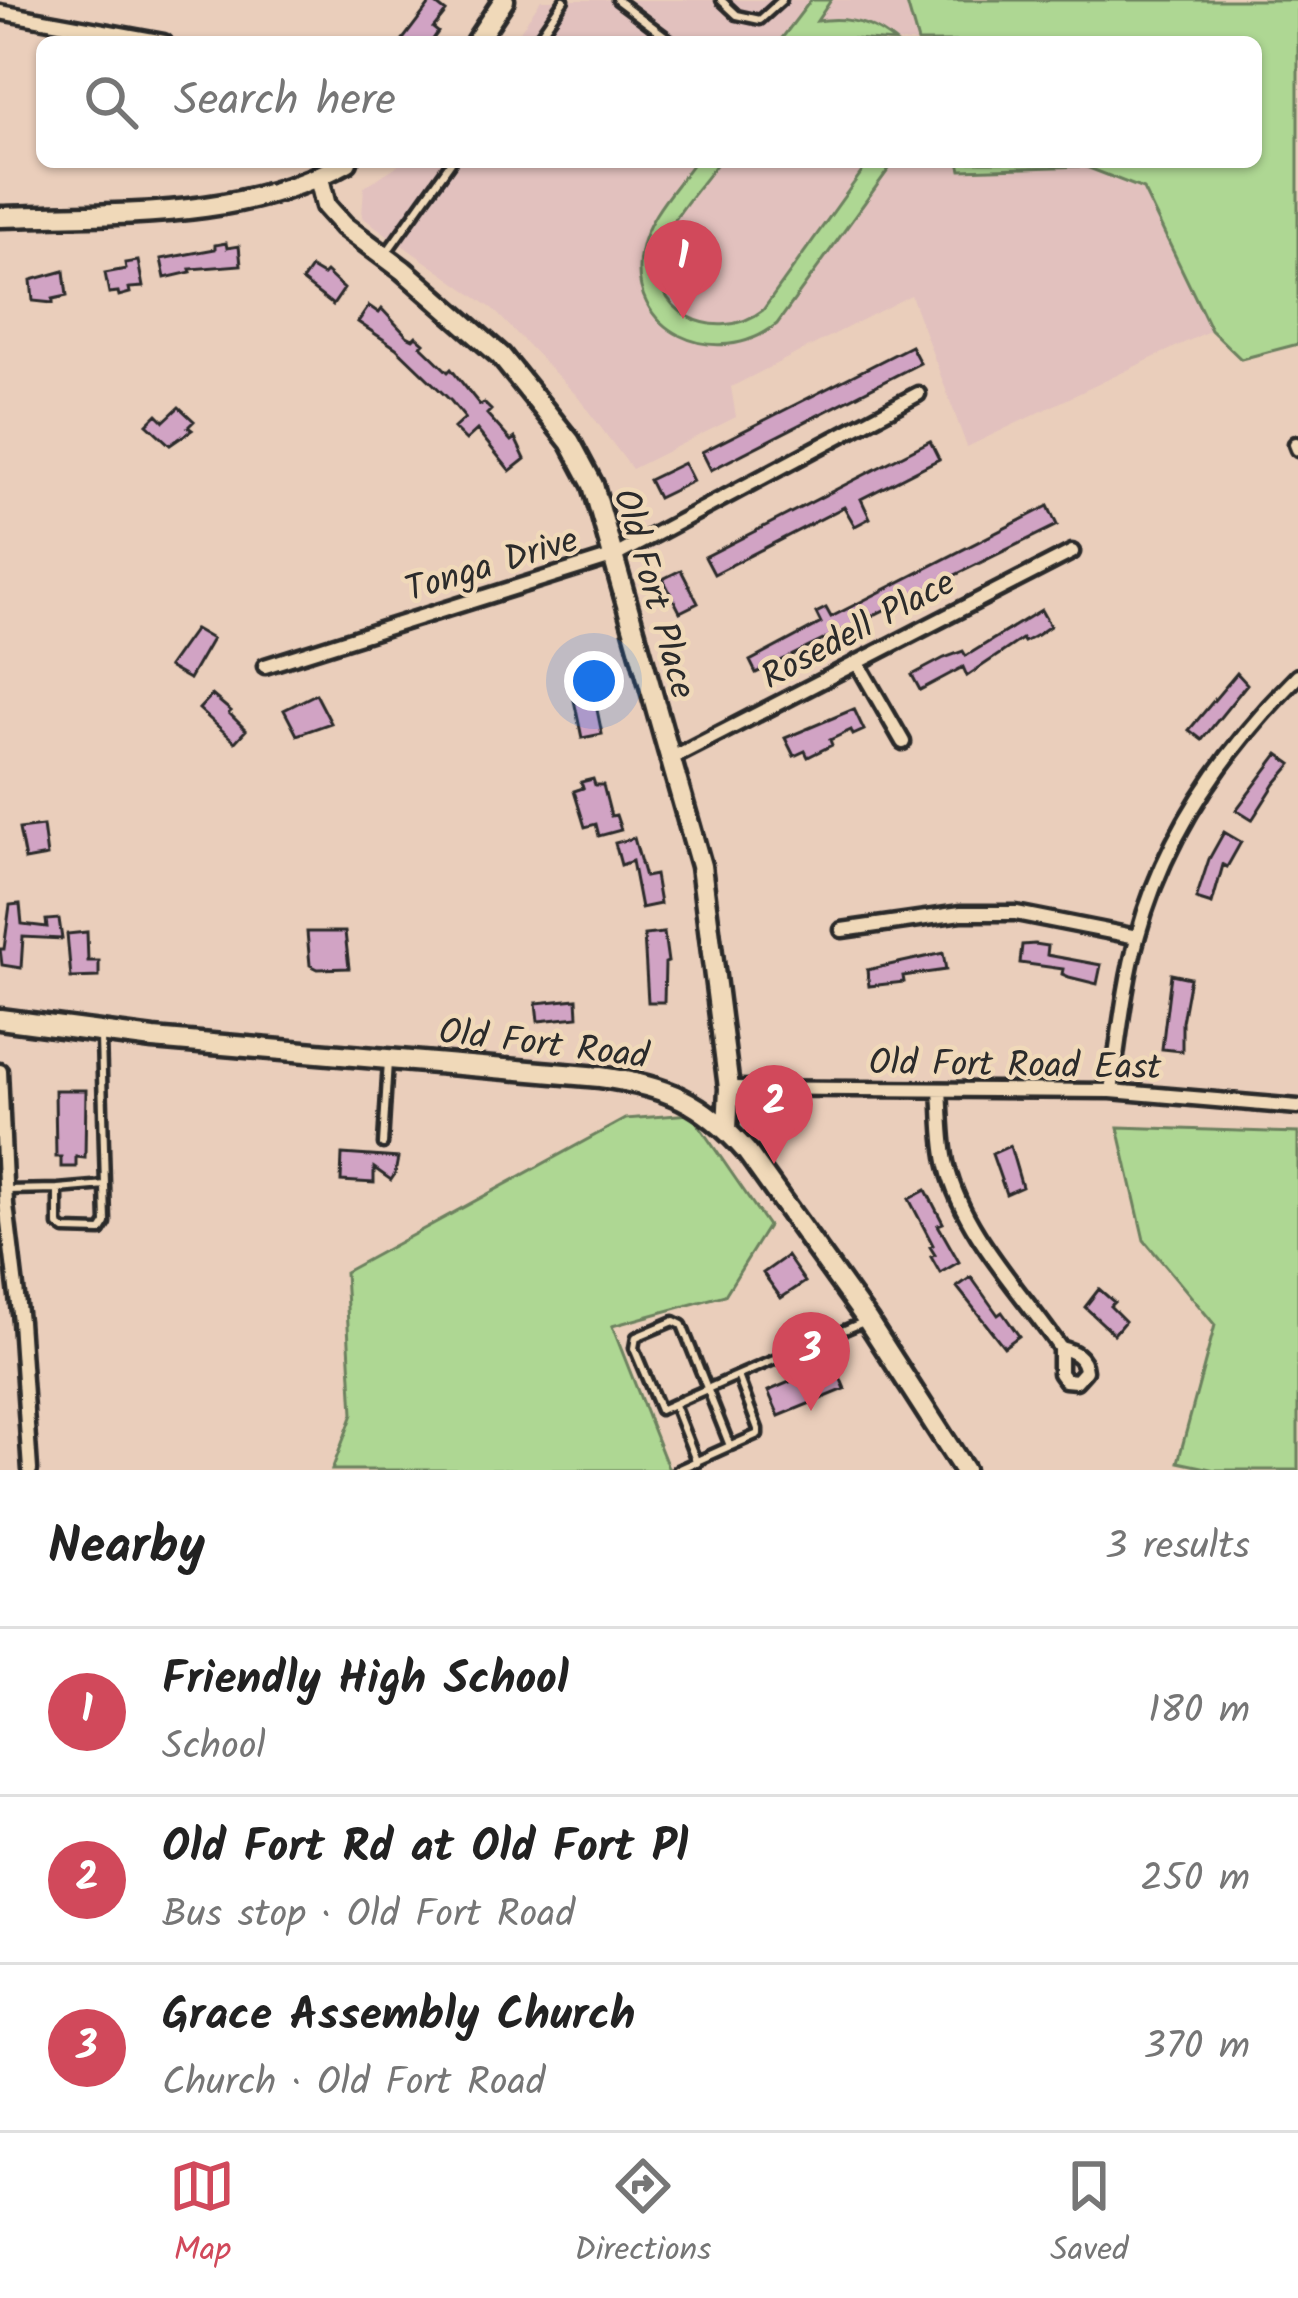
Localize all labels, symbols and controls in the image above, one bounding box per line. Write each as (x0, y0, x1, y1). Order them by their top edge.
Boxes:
search box (36, 36, 1262, 168)
text: Search here (174, 66, 396, 138)
icon: search (78, 69, 144, 135)
pin: 1 (644, 220, 722, 319)
street label: Old Fort Place (595, 482, 710, 706)
street label: Tonga Drive (398, 513, 586, 620)
street label: Rosedell Place (751, 556, 966, 706)
your location (564, 651, 624, 711)
street label: Old Fort Road (435, 1004, 653, 1087)
street label: Old Fort Road East (868, 1035, 1163, 1098)
pin: 2 (735, 1065, 813, 1164)
pin: 3 (772, 1312, 850, 1411)
text: Nearby (48, 1508, 205, 1589)
text: 3 results (1105, 1517, 1250, 1579)
text: Friendly High School (162, 1645, 569, 1717)
text: 1 (81, 1681, 93, 1743)
text: 180 m (1148, 1681, 1250, 1743)
text: School (162, 1717, 266, 1779)
text: Old Fort Rd at Old Fort Pl (162, 1813, 688, 1885)
text: 2 (76, 1849, 98, 1911)
text: 250 m (1140, 1849, 1250, 1911)
text: Bus stop · Old Fort Road (162, 1885, 575, 1947)
text: Grace Assembly Church (162, 1981, 635, 2053)
text: 3 (76, 2017, 98, 2079)
text: 370 m (1144, 2017, 1250, 2079)
text: Church · Old Fort Road (162, 2053, 545, 2115)
tab: Map (169, 2153, 235, 2278)
tab: Directions (574, 2153, 711, 2278)
tab: Saved (1050, 2153, 1129, 2278)

